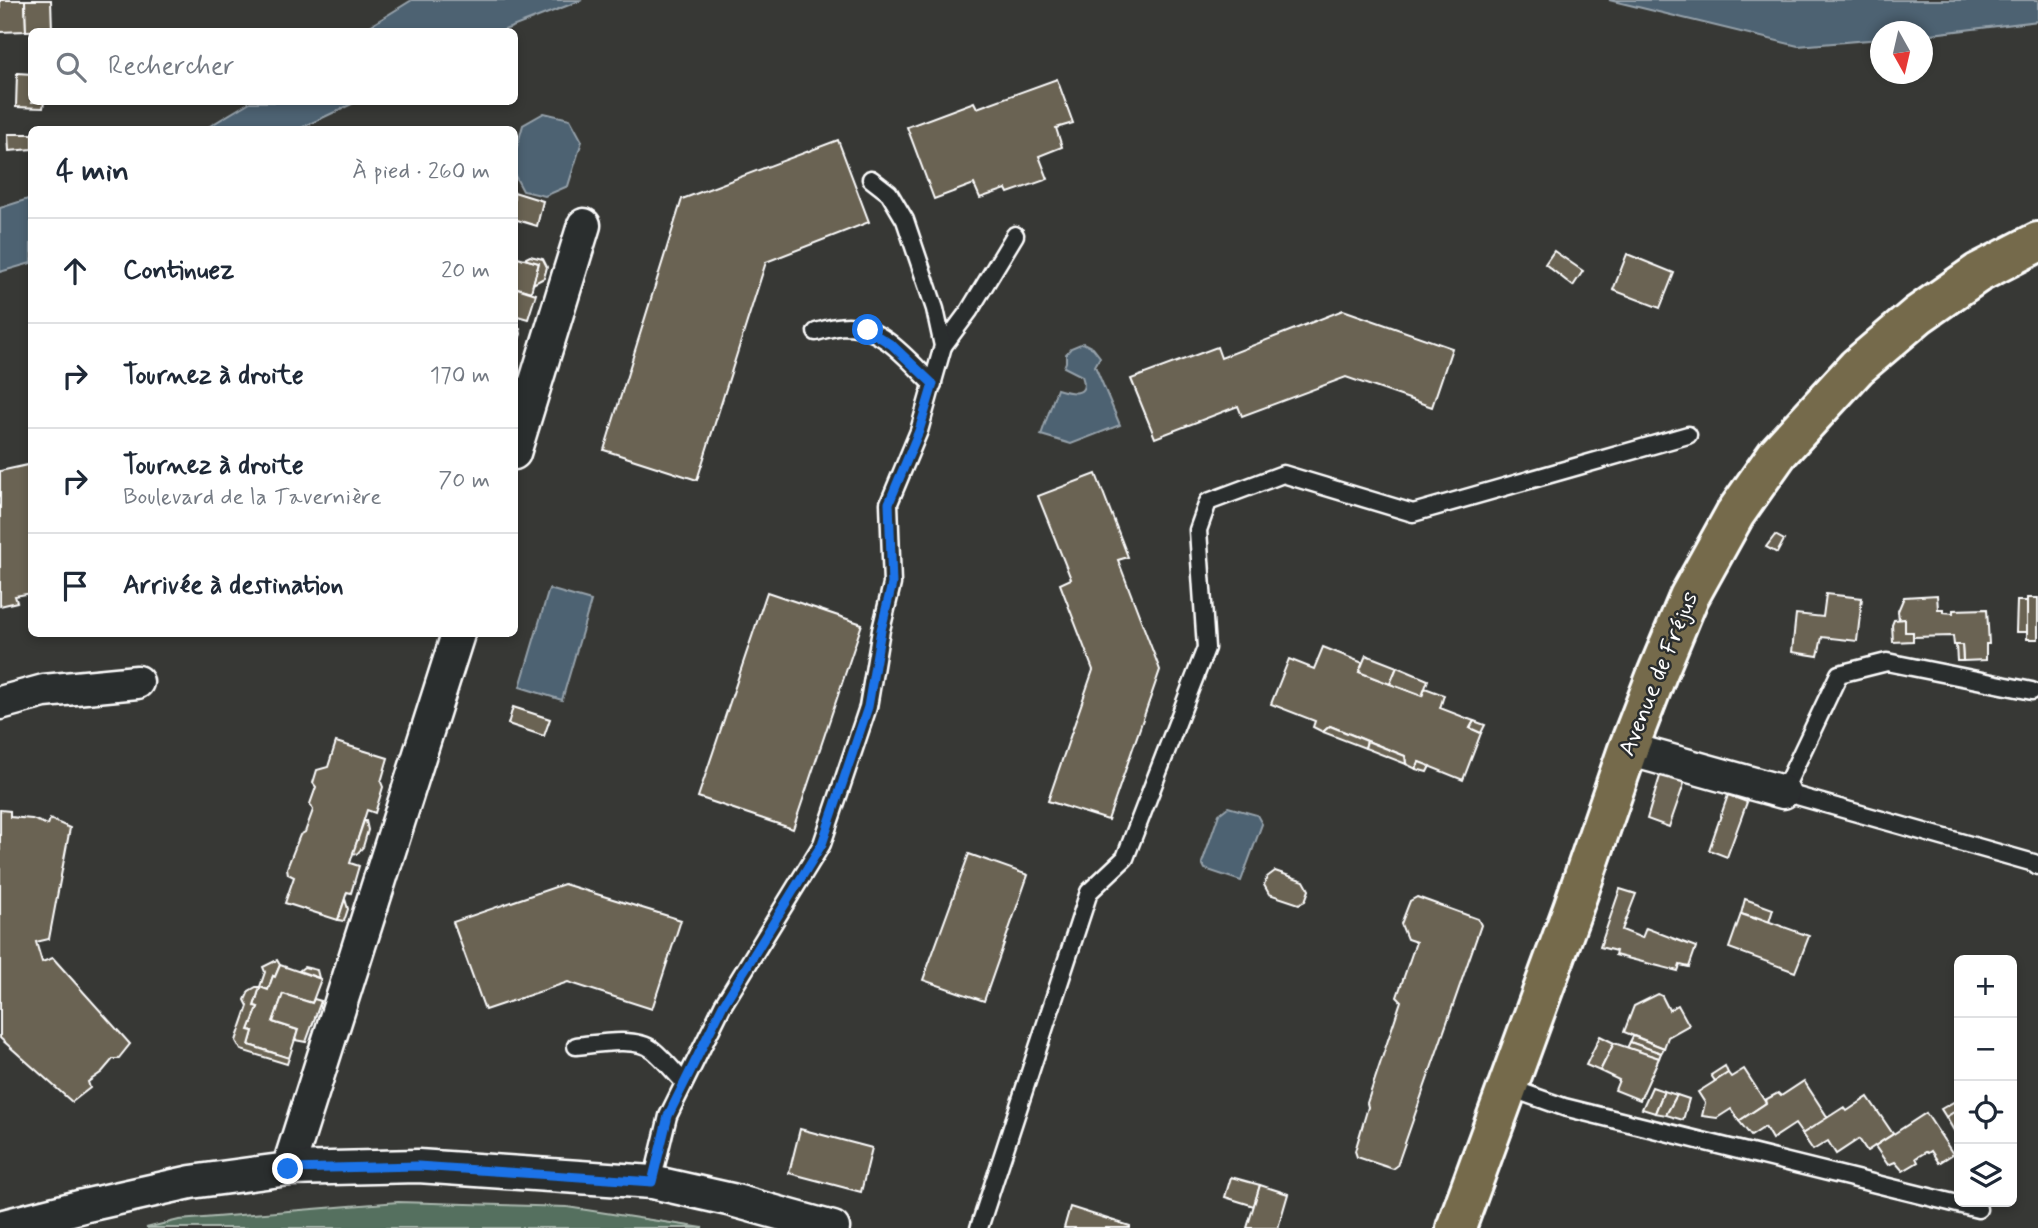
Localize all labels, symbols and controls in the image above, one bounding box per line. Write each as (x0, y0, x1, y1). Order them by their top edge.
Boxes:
north arrow (1870, 21, 1933, 84)
search box (28, 28, 518, 105)
icon: search (52, 48, 90, 86)
text: Rechercher (108, 50, 234, 84)
text: 4 min (56, 152, 129, 191)
text: À pied · 260 m (352, 157, 490, 187)
icon: ahead (56, 252, 94, 290)
text: Continuez (123, 254, 234, 288)
text: 20 m (441, 256, 490, 286)
route start (852, 314, 883, 345)
icon: right (56, 357, 94, 395)
text: Tournez à droite (123, 359, 304, 393)
text: 170 m (430, 361, 490, 391)
text: Tournez à droite (123, 449, 304, 483)
icon: right (56, 462, 94, 500)
text: 70 m (438, 466, 490, 496)
text: Boulevard de la Tavernière (123, 483, 381, 513)
icon: arrive (56, 567, 94, 605)
text: Arrivée à destination (123, 569, 344, 603)
street label: Avenue de Fréjus (1612, 587, 1706, 761)
map controls (1954, 955, 2017, 1207)
button: + (1954, 955, 2017, 1018)
button: − (1954, 1018, 2017, 1081)
button: locate (1954, 1081, 2017, 1144)
button: layers (1954, 1144, 2017, 1207)
route end (272, 1153, 303, 1184)

